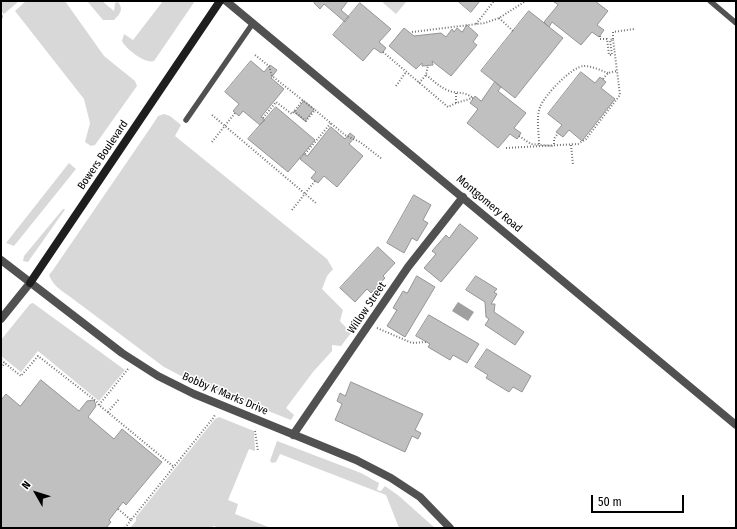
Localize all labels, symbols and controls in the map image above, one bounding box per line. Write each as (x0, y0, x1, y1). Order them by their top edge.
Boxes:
street label: Bowers Boulevard (75, 118, 131, 192)
street label: Montgomery Road (453, 173, 525, 235)
street label: Willow Street (345, 280, 389, 336)
street label: Bobby K Marks Drive (180, 370, 270, 418)
north arrow (16, 473, 56, 513)
text: N (19, 478, 33, 492)
scale bar (593, 487, 686, 513)
text: 50 m (598, 495, 622, 509)

